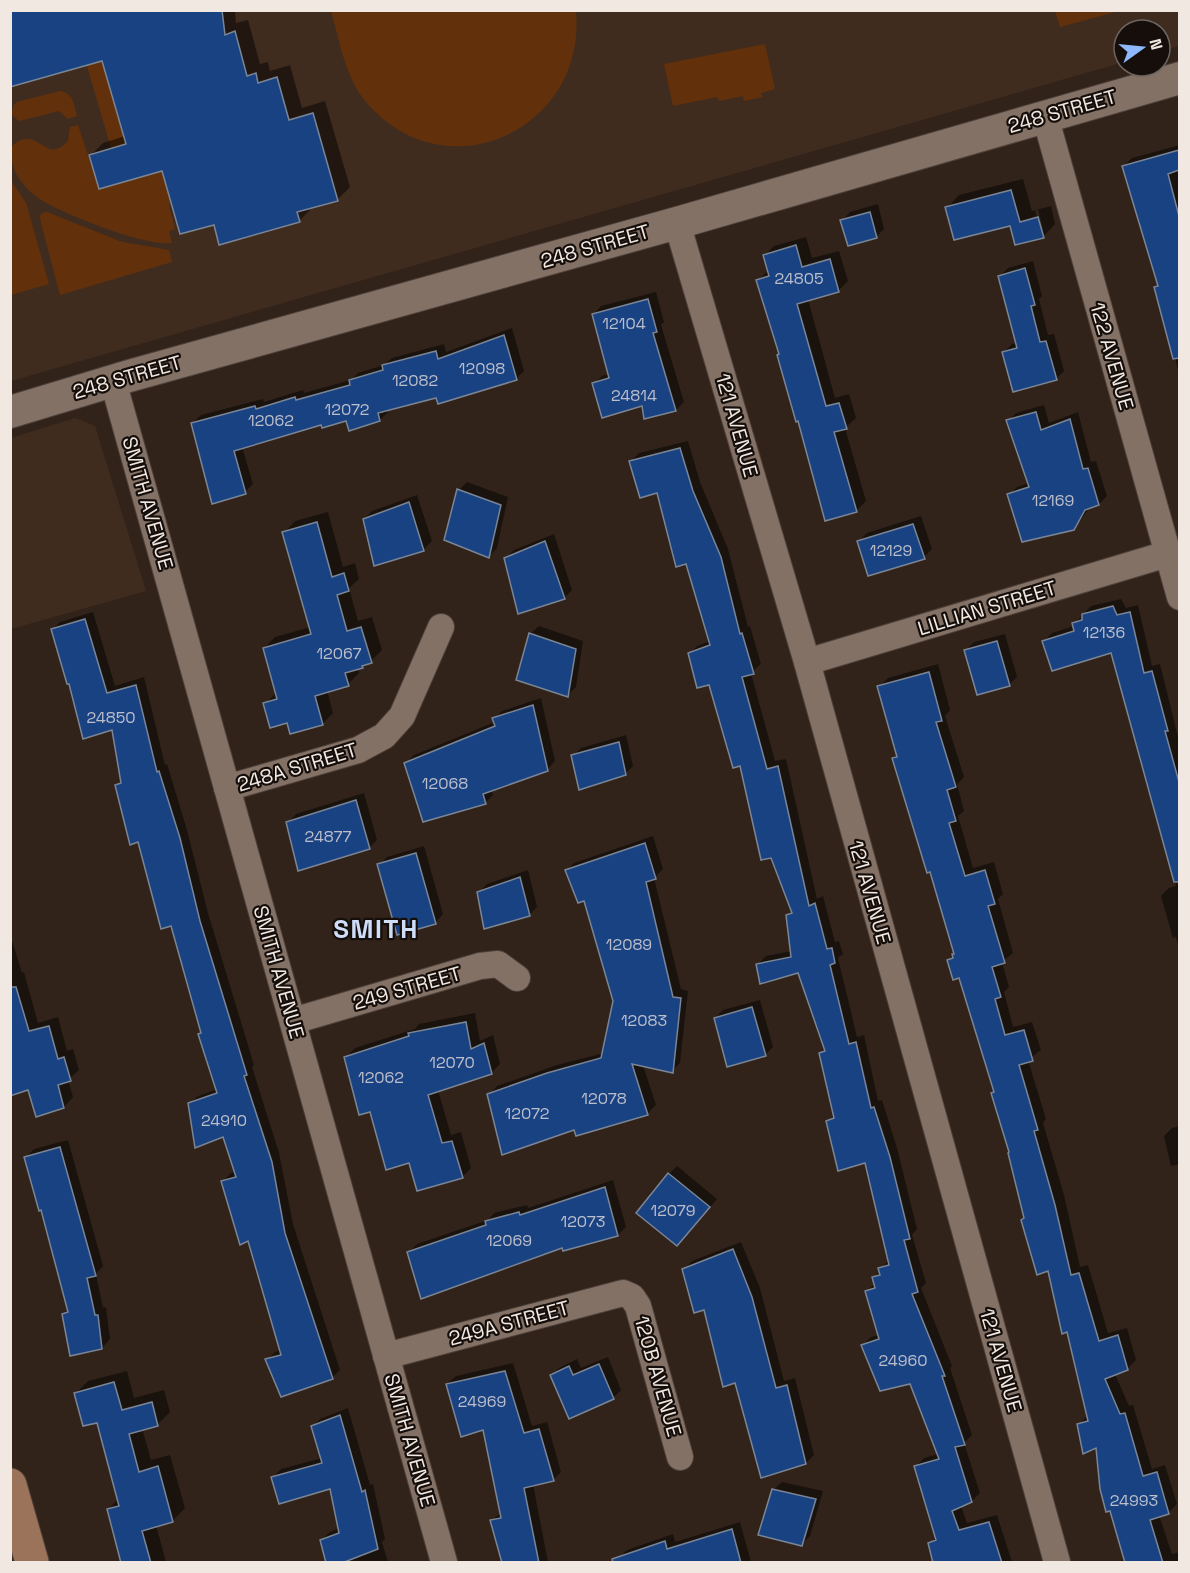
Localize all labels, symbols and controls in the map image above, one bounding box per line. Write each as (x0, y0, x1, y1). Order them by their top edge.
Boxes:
north arrow (1112, 18, 1172, 78)
text: N (1144, 36, 1168, 52)
street label: 248 STREET (1005, 83, 1120, 139)
street label: 248 STREET (538, 218, 653, 274)
house number: 24805 (775, 268, 823, 289)
street label: 122 AVENUE (1084, 299, 1140, 413)
house number: 12104 (602, 313, 646, 334)
street label: 248 STREET (70, 349, 185, 405)
house number: 12098 (459, 358, 505, 379)
house number: 12082 (392, 370, 438, 391)
street label: 121 AVENUE (710, 370, 764, 480)
house number: 24814 (611, 385, 657, 406)
house number: 12072 (325, 399, 369, 420)
house number: 12062 (248, 410, 294, 431)
street label: SMITH AVENUE (117, 433, 179, 573)
house number: 12169 (1032, 490, 1074, 511)
house number: 12129 (870, 540, 912, 561)
street label: LILLIAN STREET (914, 574, 1060, 641)
house number: 12136 (1083, 622, 1125, 643)
house number: 12067 (316, 643, 362, 664)
house number: 24850 (87, 707, 135, 728)
street label: 248A STREET (234, 736, 360, 798)
house number: 12068 (422, 773, 468, 794)
house number: 24877 (304, 826, 352, 847)
street label: 121 AVENUE (843, 837, 897, 947)
street label: SMITH AVENUE (248, 902, 310, 1042)
district label: SMITH (333, 912, 419, 946)
house number: 12089 (606, 934, 652, 955)
street label: 249 STREET (350, 960, 464, 1016)
house number: 12083 (621, 1010, 667, 1031)
house number: 12070 (429, 1052, 475, 1073)
house number: 12062 (358, 1067, 404, 1088)
house number: 12078 (581, 1088, 627, 1109)
house number: 12072 (505, 1103, 549, 1124)
house number: 24910 (201, 1110, 247, 1131)
house number: 12079 (650, 1200, 696, 1221)
house number: 12073 (561, 1211, 606, 1232)
house number: 12069 (486, 1230, 532, 1251)
street label: 249A STREET (446, 1294, 572, 1352)
street label: 121 AVENUE (974, 1305, 1028, 1415)
street label: 120B AVENUE (628, 1313, 688, 1439)
house number: 24960 (878, 1350, 928, 1371)
street label: SMITH AVENUE (379, 1370, 441, 1510)
house number: 24969 (458, 1391, 506, 1412)
house number: 24993 (1110, 1490, 1158, 1511)

